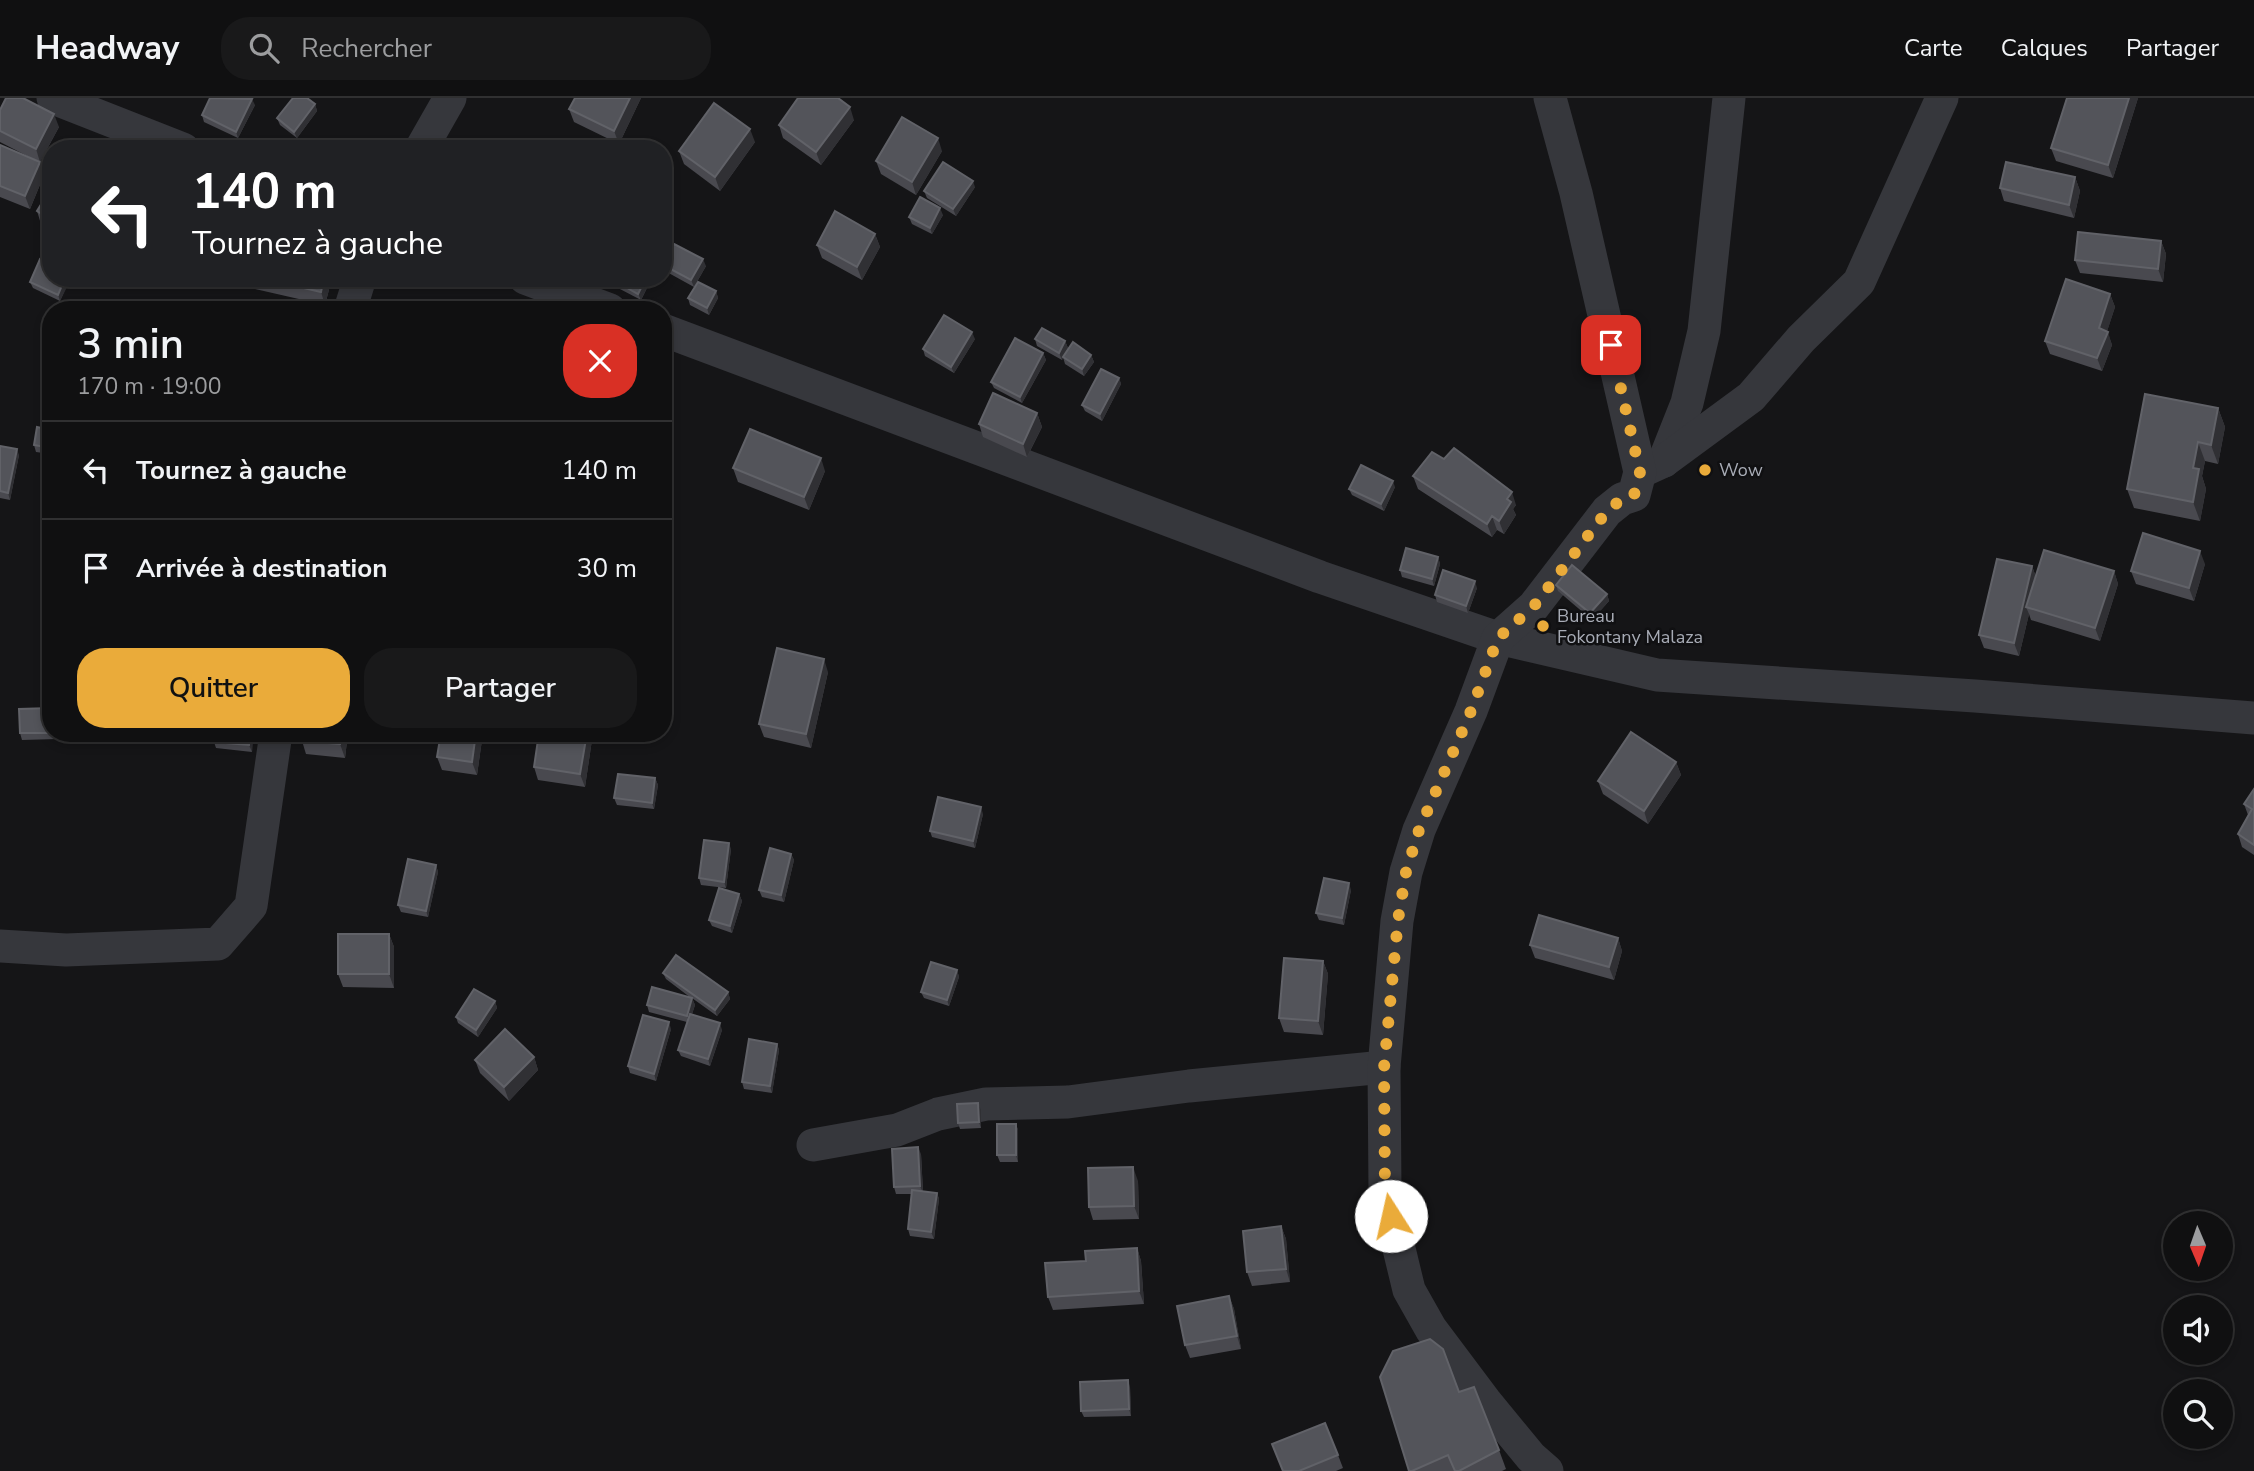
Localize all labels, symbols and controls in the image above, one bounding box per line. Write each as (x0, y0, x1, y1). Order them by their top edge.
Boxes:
search box (221, 17, 711, 80)
text: Headway (35, 26, 179, 71)
icon: search (245, 29, 283, 67)
text: Rechercher (301, 31, 432, 66)
text: Carte (1904, 32, 1963, 64)
text: Calques (2001, 32, 2088, 64)
text: Partager (2126, 32, 2219, 64)
text: 140 m (192, 158, 336, 225)
icon: left (77, 168, 168, 259)
text: Tournez à gauche (192, 222, 443, 265)
pin (1581, 315, 1641, 375)
text: 3 min (77, 316, 184, 373)
button: close (563, 324, 637, 398)
icon: arrive (1592, 326, 1630, 364)
text: 170 m · 19:00 (77, 371, 222, 402)
icon: left (77, 451, 115, 489)
text: Tournez à gauche (136, 453, 347, 488)
text: 140 m (561, 453, 637, 488)
place label: Wow (1719, 458, 1763, 482)
marker: Wow (1697, 462, 1713, 478)
icon: arrive (77, 549, 115, 587)
text: Arrivée à destination (136, 551, 387, 586)
text: 30 m (577, 551, 637, 586)
place label: Bureau Fokontany Malaza (1557, 604, 1703, 649)
marker: Bureau Fokontany Malaza (1535, 618, 1551, 634)
button: Quitter (77, 648, 350, 728)
button: Partager (364, 648, 637, 728)
position arrow (1354, 1179, 1428, 1253)
north arrow (2163, 1211, 2233, 1281)
map controls (2163, 1211, 2233, 1449)
button: sound (2163, 1295, 2233, 1365)
button: search (2163, 1379, 2233, 1449)

